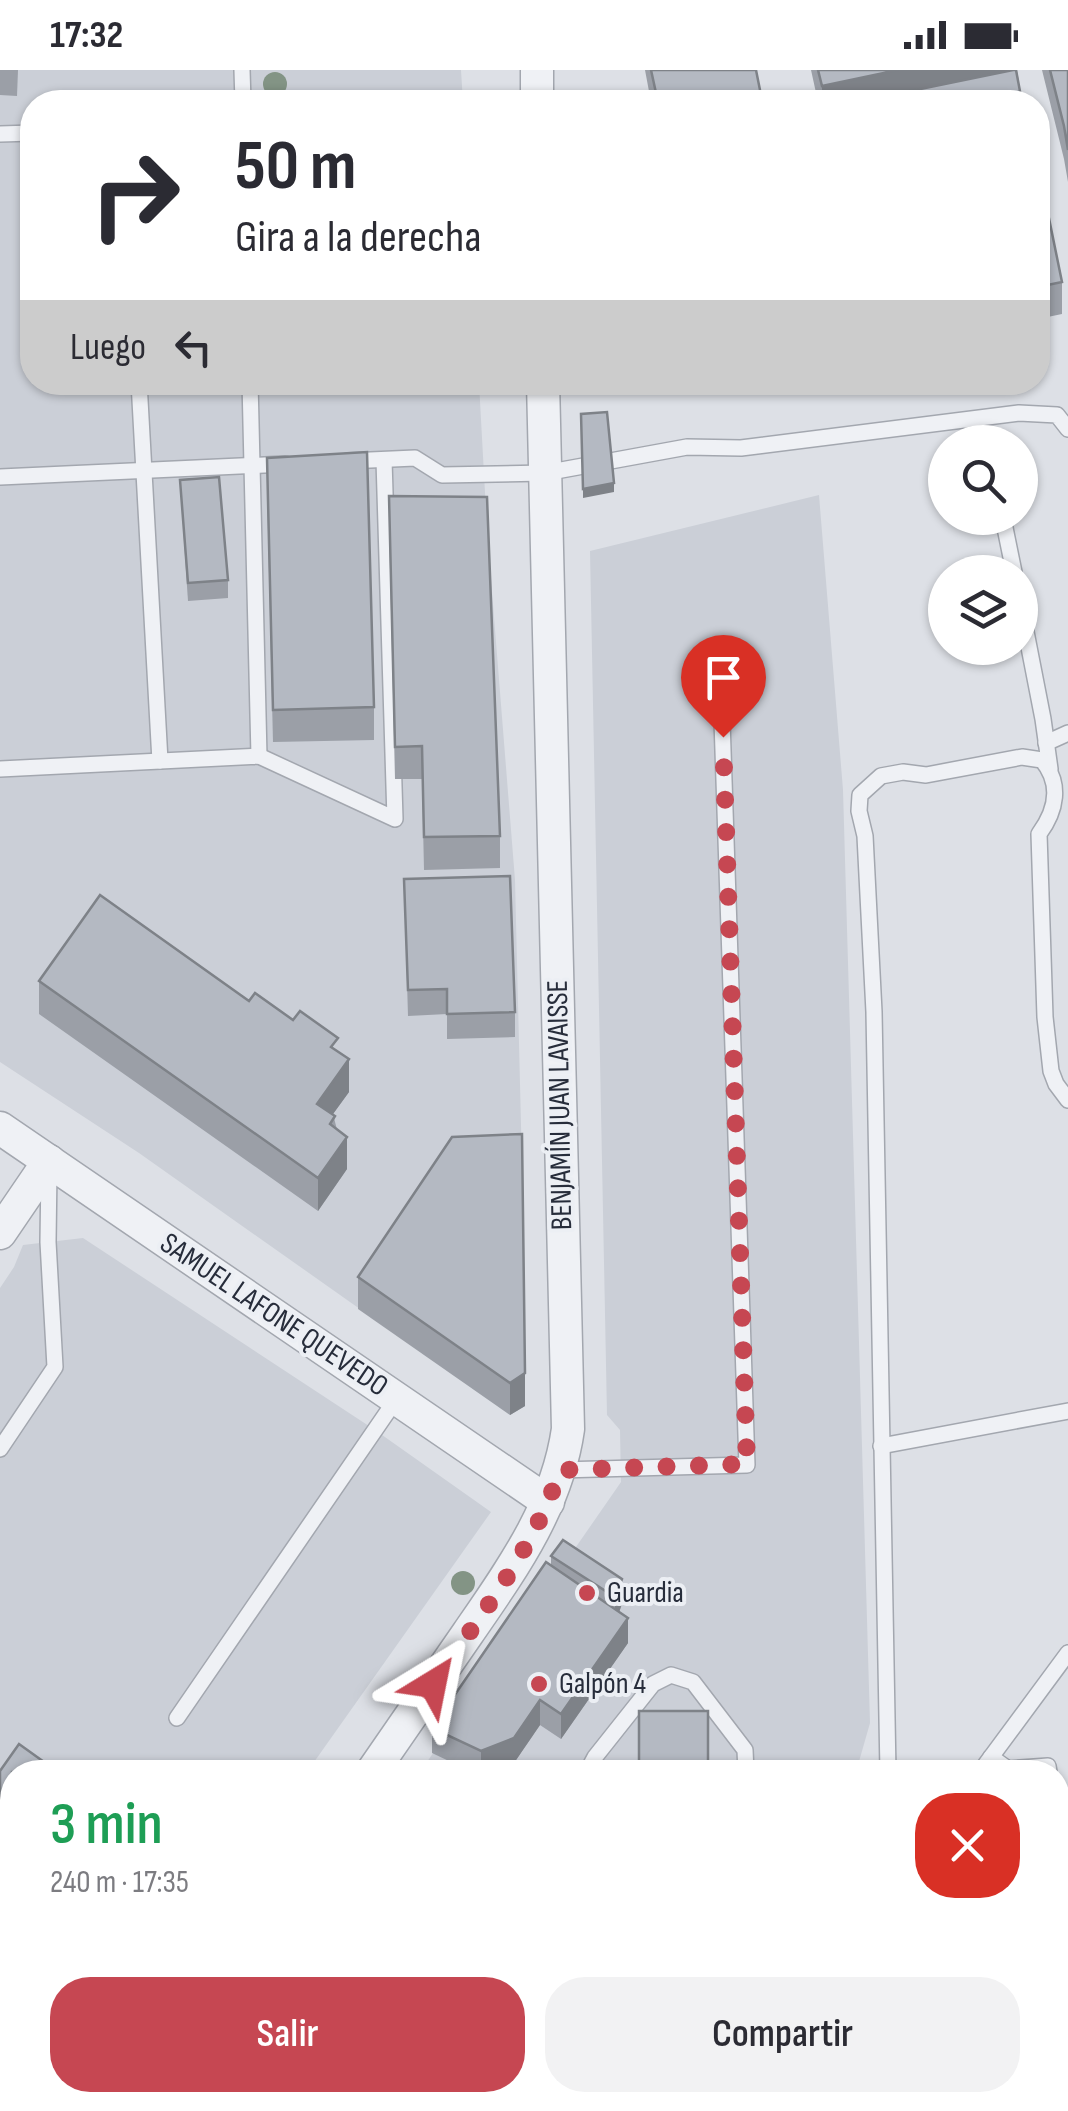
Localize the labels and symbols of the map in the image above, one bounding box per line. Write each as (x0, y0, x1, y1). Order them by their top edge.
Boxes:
pin (681, 635, 766, 738)
street label: BENJAMÍN JUAN LAVAISSE (540, 980, 580, 1230)
street label: SAMUEL LAFONE QUEVEDO (153, 1225, 395, 1405)
place label: Guardia (607, 1575, 684, 1611)
marker: Guardia (576, 1582, 598, 1604)
position arrow (381, 1632, 485, 1736)
place label: Galpón 4 (559, 1666, 646, 1702)
marker: Galpón 4 (528, 1673, 550, 1695)

